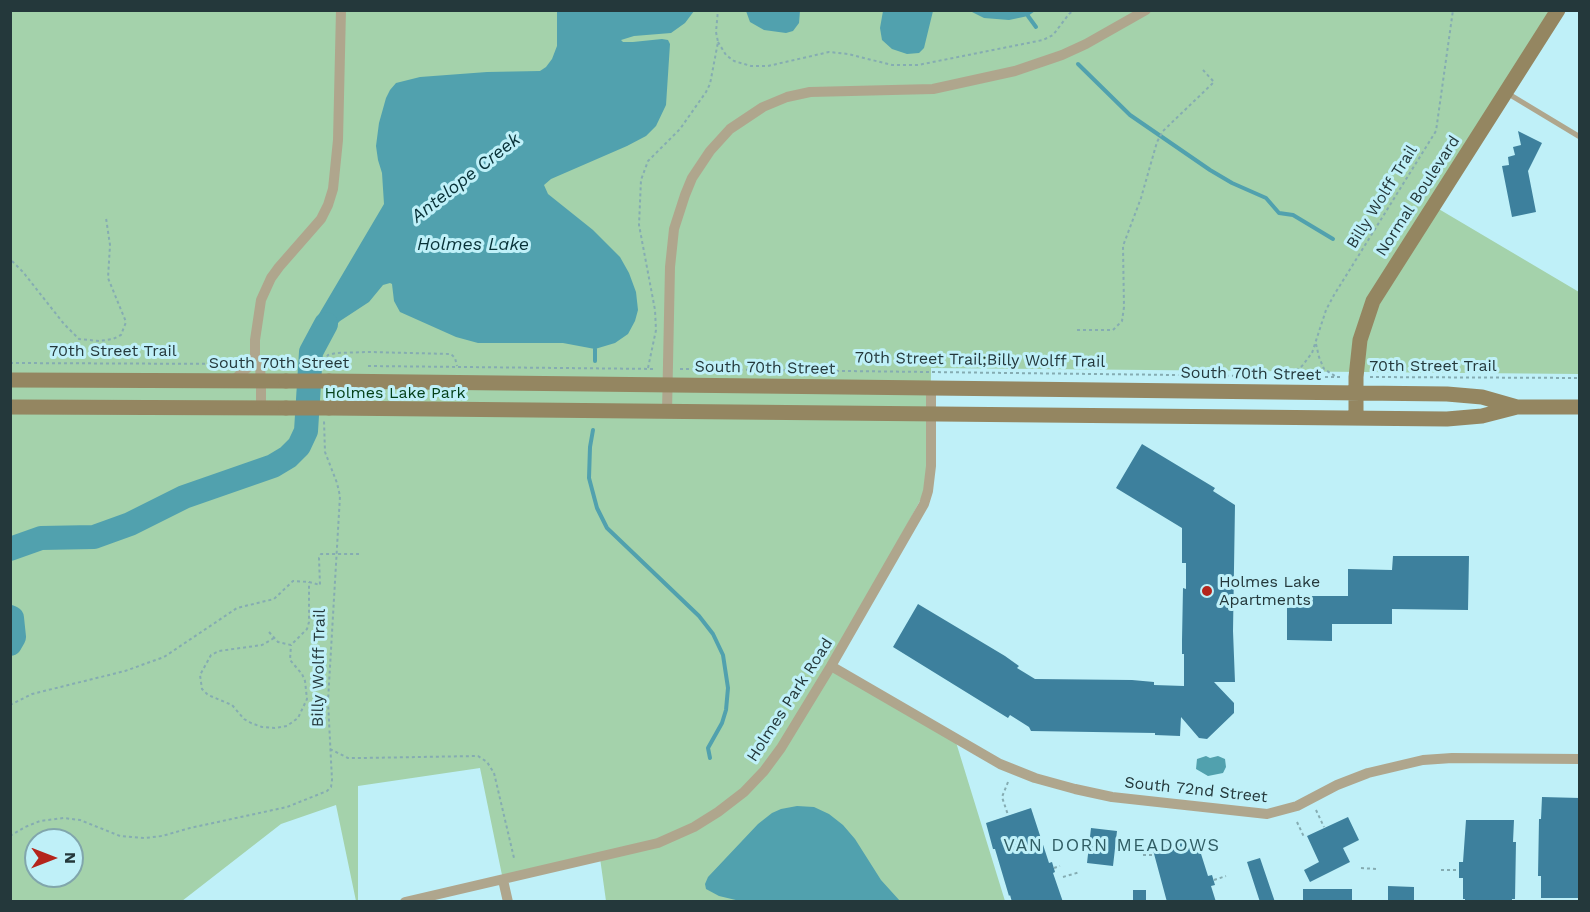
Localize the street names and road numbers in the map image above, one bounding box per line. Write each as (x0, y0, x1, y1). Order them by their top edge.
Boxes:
street label: Normal Boulevard (1372, 132, 1464, 260)
street label: Billy Wolff Trail (1343, 142, 1421, 252)
street label: 70th Street Trail (49, 341, 177, 361)
street label: 70th Street Trail;Billy Wolff Trail (855, 348, 1105, 372)
street label: South 70th Street (209, 353, 349, 373)
street label: 70th Street Trail (1369, 356, 1497, 376)
street label: South 70th Street (695, 357, 835, 379)
street label: South 70th Street (1181, 363, 1321, 385)
street label: Billy Wolff Trail (308, 609, 330, 727)
street label: Holmes Park Road (743, 635, 837, 765)
street label: South 72nd Street (1124, 773, 1268, 807)

